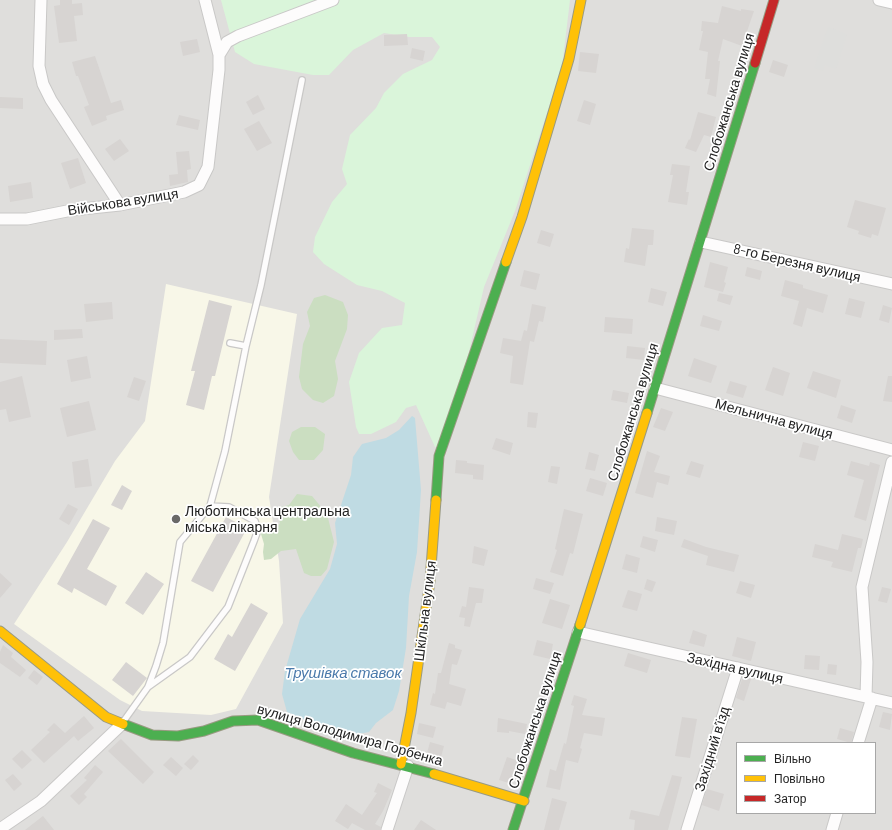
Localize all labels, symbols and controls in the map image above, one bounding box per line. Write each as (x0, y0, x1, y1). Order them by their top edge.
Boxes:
street label: Слобожанська вулиця (700, 31, 758, 173)
street label: Військова вулиця (66, 185, 180, 219)
street label: 8-го Березня вулиця (732, 240, 862, 286)
street label: Слобожанська вулиця (604, 341, 662, 483)
street label: Мельнична вулиця (713, 395, 835, 443)
place label: Люботинська центральна міська лікарня (185, 503, 350, 536)
marker: Люботинська центральна міська лікарня (170, 513, 182, 525)
street label: Шкільна вулиця (410, 560, 440, 662)
street label: Слобожанська вулиця (505, 649, 565, 791)
street label: Західна вулиця (685, 649, 785, 687)
water label: Трушівка ставок (284, 664, 402, 682)
street label: вулиця Володимира Горбенка (255, 700, 445, 770)
street label: Західний в'їзд (691, 704, 733, 794)
legend (736, 742, 876, 814)
text: Вільно (774, 751, 811, 765)
text: Повільно (774, 771, 825, 785)
text: Затор (774, 791, 806, 805)

